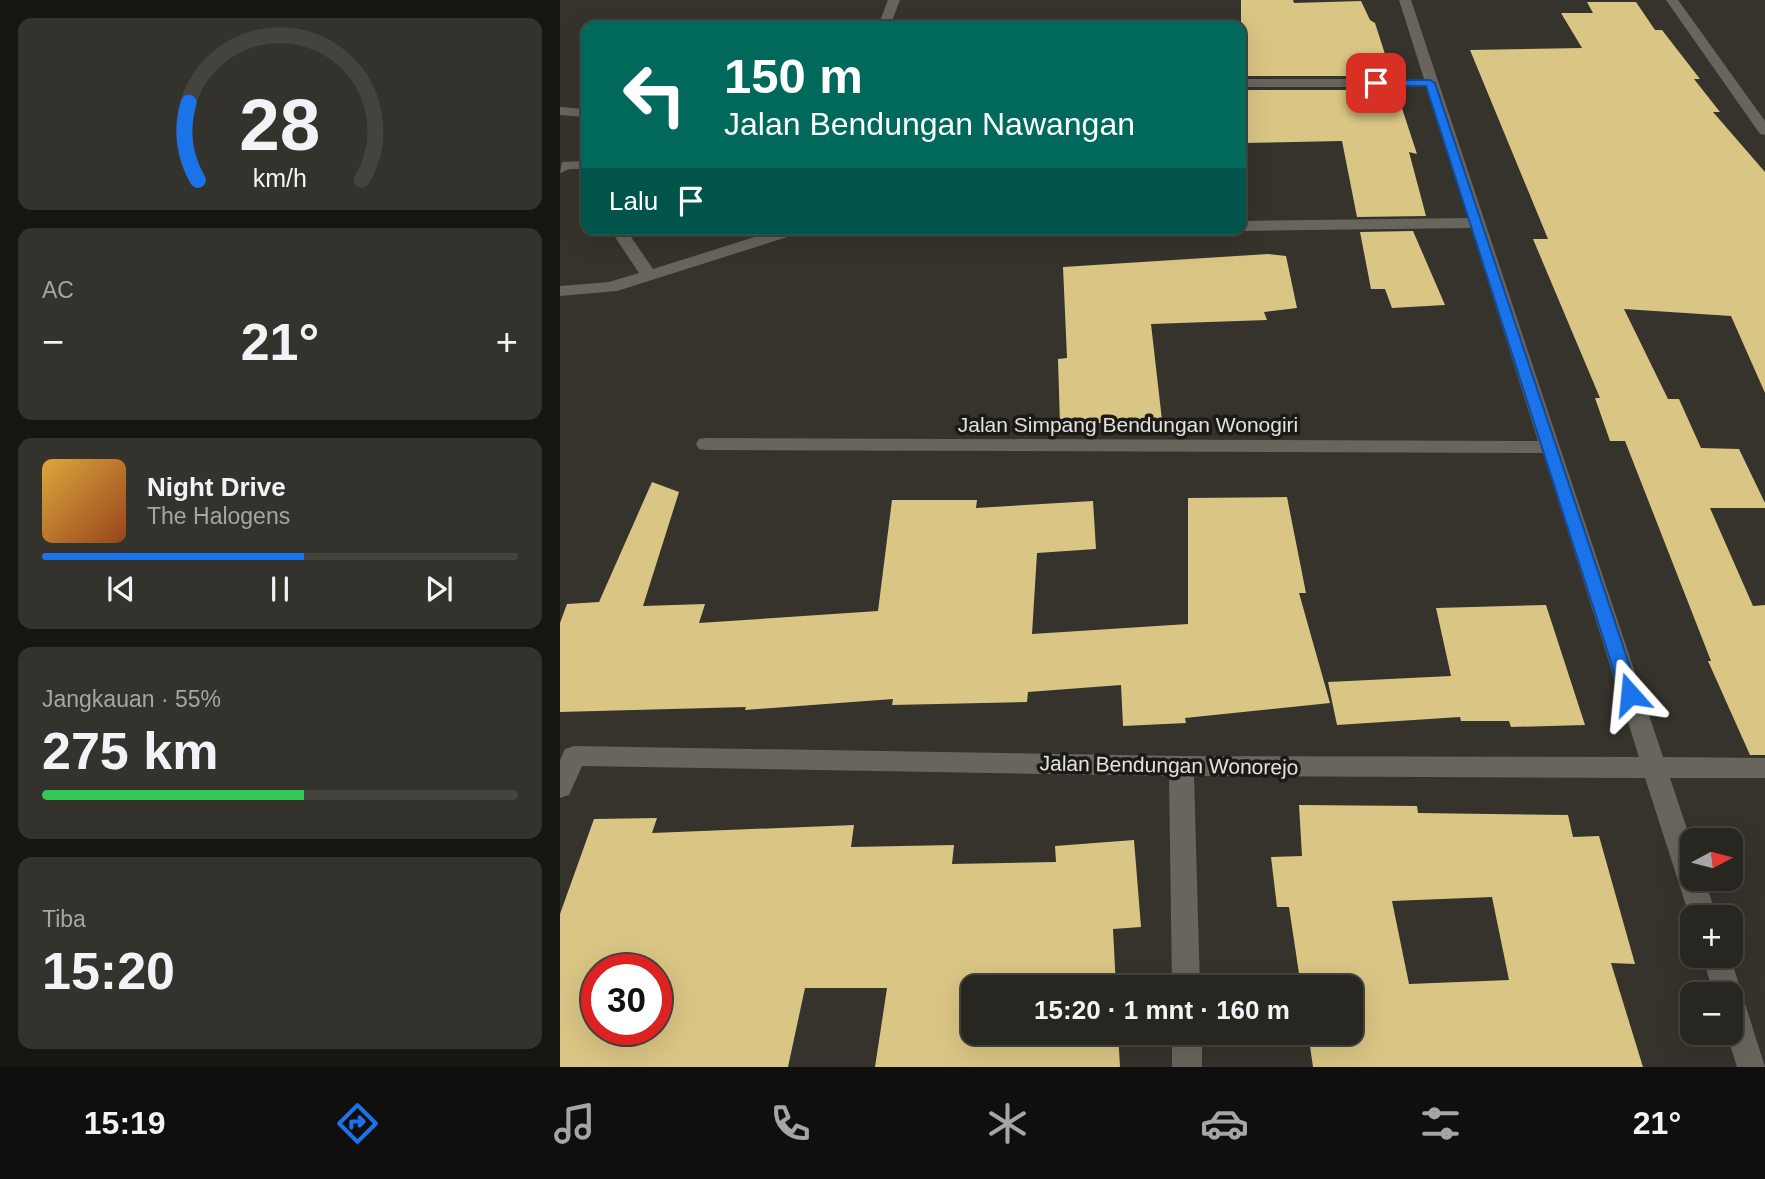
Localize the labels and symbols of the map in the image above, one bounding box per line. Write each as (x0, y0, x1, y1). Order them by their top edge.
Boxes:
pin (1346, 53, 1406, 113)
street label: Jalan Simpang Bendungan Wonogiri (958, 413, 1298, 436)
position arrow (1593, 657, 1667, 731)
street label: Jalan Bendungan Wonorejo (1039, 751, 1299, 779)
north arrow (1680, 828, 1743, 891)
speed limit sign: 30 (581, 954, 672, 1045)

